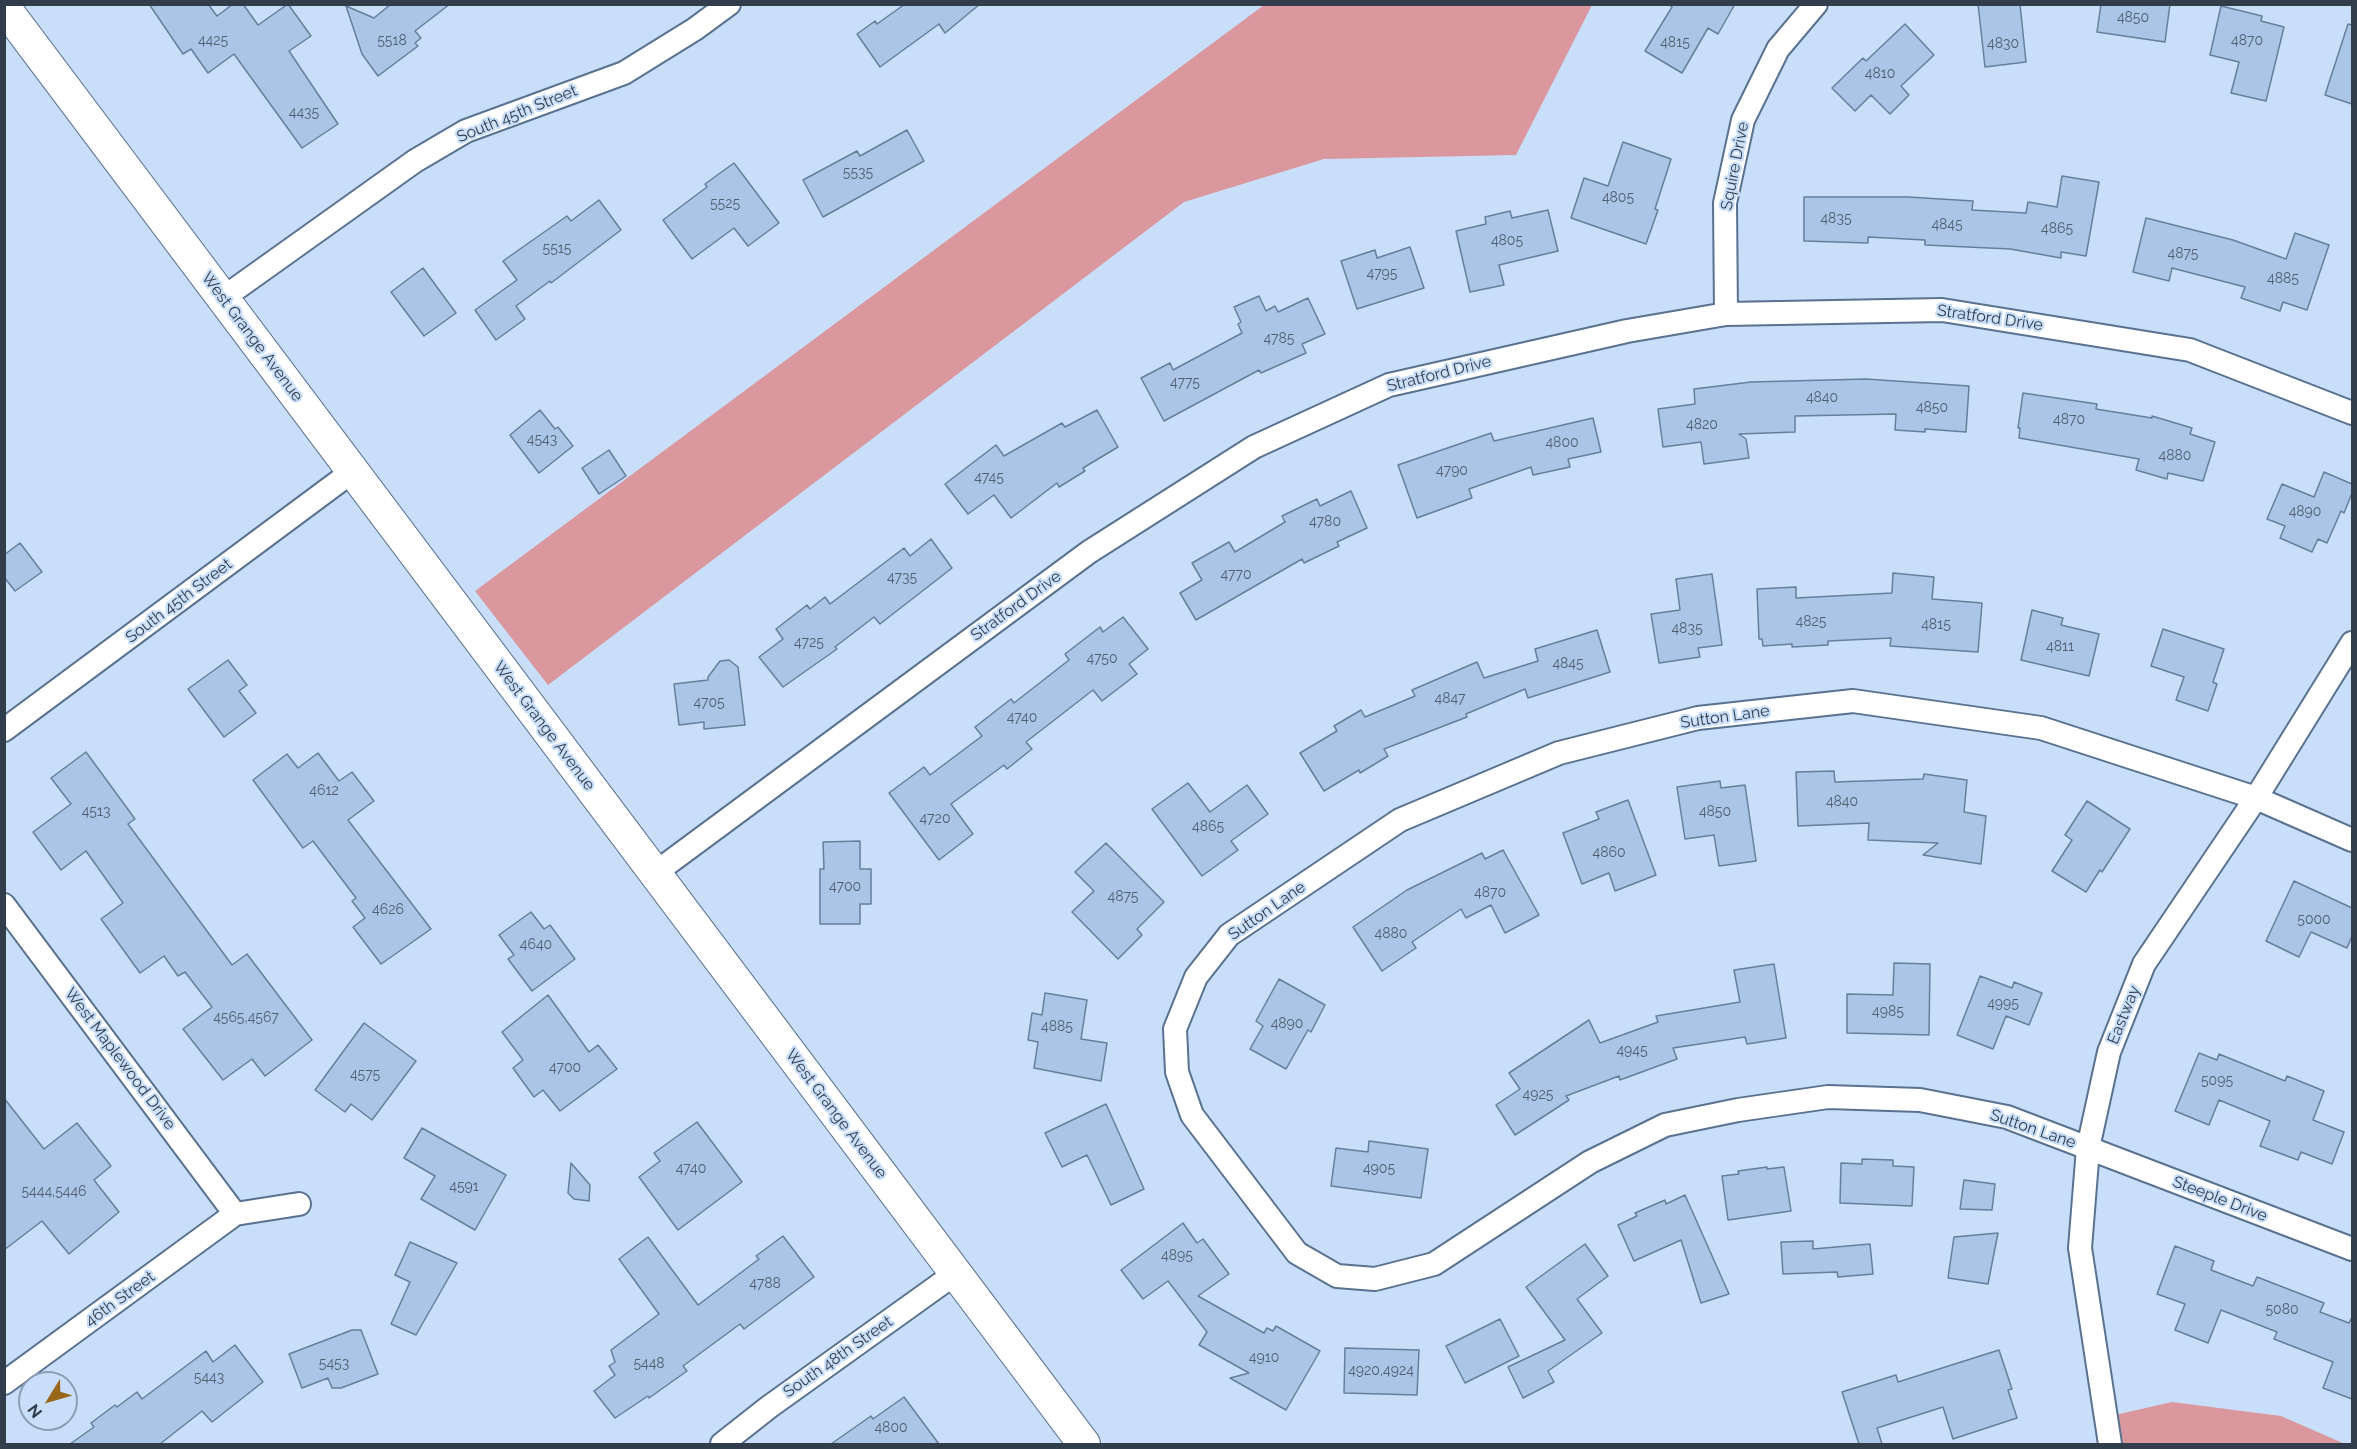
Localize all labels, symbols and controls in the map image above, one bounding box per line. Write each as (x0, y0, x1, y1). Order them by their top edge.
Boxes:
house number: 4850 (2117, 10, 2149, 26)
house number: 4425 (198, 33, 228, 49)
house number: 5518 (377, 33, 407, 49)
house number: 4870 (2231, 33, 2263, 49)
house number: 4815 (1660, 35, 1690, 51)
house number: 4830 (1987, 36, 2019, 52)
house number: 4810 (1865, 66, 1895, 82)
street label: South 45th Street (454, 81, 580, 147)
house number: 4435 (289, 105, 319, 121)
street label: Squire Drive (1717, 120, 1753, 212)
house number: 5535 (843, 165, 873, 181)
house number: 4805 (1602, 190, 1634, 206)
house number: 5525 (710, 196, 740, 212)
house number: 4835 (1820, 211, 1852, 227)
house number: 4845 (1931, 217, 1963, 233)
house number: 4865 (2041, 221, 2073, 237)
house number: 4805 (1491, 233, 1523, 249)
house number: 5515 (543, 241, 571, 257)
house number: 4875 (2168, 246, 2198, 262)
house number: 4795 (1367, 266, 1397, 282)
street label: West Grange Avenue (197, 269, 307, 405)
house number: 4885 (2267, 271, 2299, 287)
street label: Stratford Drive (1936, 301, 2044, 335)
house number: 4785 (1264, 331, 1294, 347)
street label: Stratford Drive (1385, 352, 1493, 396)
house number: 4775 (1170, 375, 1200, 391)
house number: 4840 (1806, 390, 1838, 406)
house number: 4850 (1916, 400, 1948, 416)
house number: 4870 (2053, 412, 2085, 428)
house number: 4820 (1686, 417, 1718, 433)
house number: 4543 (527, 432, 557, 448)
house number: 4800 (1545, 435, 1579, 451)
house number: 4880 (2159, 448, 2191, 464)
house number: 4790 (1436, 463, 1468, 479)
house number: 4745 (974, 470, 1004, 486)
house number: 4890 (2289, 504, 2321, 520)
house number: 4780 (1309, 514, 1341, 530)
street label: South 45th Street (122, 555, 236, 647)
street label: Stratford Drive (967, 567, 1065, 645)
house number: 4770 (1220, 567, 1252, 583)
house number: 4735 (887, 570, 917, 586)
house number: 4825 (1796, 614, 1826, 630)
house number: 4815 (1921, 617, 1951, 633)
house number: 4835 (1671, 621, 1703, 637)
house number: 4725 (794, 635, 824, 651)
house number: 4811 (2046, 639, 2074, 655)
house number: 4750 (1086, 651, 1118, 667)
house number: 4845 (1552, 656, 1584, 672)
street label: West Grange Avenue (489, 658, 599, 794)
house number: 4847 (1434, 691, 1466, 707)
house number: 4705 (693, 695, 725, 711)
street label: Sutton Lane (1679, 701, 1771, 733)
house number: 4740 (1007, 710, 1037, 726)
house number: 4612 (309, 783, 339, 799)
house number: 4840 (1826, 794, 1858, 810)
house number: 4513 (82, 804, 110, 820)
house number: 4850 (1699, 804, 1731, 820)
house number: 4720 (920, 811, 950, 827)
house number: 4865 (1192, 819, 1224, 835)
house number: 4860 (1593, 845, 1625, 861)
street label: Sutton Lane (1225, 877, 1309, 945)
house number: 4700 (829, 879, 861, 895)
house number: 4870 (1474, 885, 1506, 901)
house number: 4875 (1108, 889, 1138, 905)
house number: 4626 (372, 902, 404, 918)
house number: 5000 (2297, 912, 2331, 928)
house number: 4880 (1375, 926, 1407, 942)
house number: 4640 (520, 937, 552, 953)
street label: Eastway (2104, 983, 2144, 1047)
street label: West Maplewood Drive (61, 984, 179, 1134)
house number: 4995 (1987, 996, 2019, 1012)
house number: 4985 (1872, 1004, 1904, 1020)
house number: 4565,4567 (213, 1010, 279, 1026)
house number: 4890 (1271, 1016, 1303, 1032)
house number: 4885 (1041, 1019, 1073, 1035)
house number: 4945 (1616, 1043, 1648, 1059)
street label: West Grange Avenue (781, 1046, 891, 1182)
house number: 4700 (549, 1060, 581, 1076)
house number: 4575 (350, 1067, 380, 1083)
house number: 5095 (2201, 1073, 2233, 1089)
house number: 4925 (1523, 1087, 1553, 1103)
street label: Sutton Lane (1988, 1105, 2078, 1153)
house number: 4740 (676, 1161, 706, 1177)
house number: 4905 (1363, 1161, 1395, 1177)
street label: Steeple Drive (2170, 1172, 2270, 1226)
house number: 4591 (449, 1179, 479, 1195)
house number: 5444,5446 (21, 1184, 87, 1200)
house number: 4895 (1161, 1248, 1193, 1264)
street label: 46th Street (81, 1267, 159, 1331)
house number: 4788 (749, 1276, 781, 1292)
house number: 5080 (2265, 1302, 2299, 1318)
street label: South 48th Street (780, 1312, 896, 1402)
house number: 4910 (1249, 1350, 1279, 1366)
house number: 5453 (319, 1356, 349, 1372)
house number: 5448 (633, 1356, 665, 1372)
house number: 4920,4924 (1348, 1363, 1414, 1379)
house number: 5443 (194, 1370, 224, 1386)
north arrow (18, 1371, 78, 1431)
text: N (24, 1400, 46, 1422)
house number: 4800 (874, 1420, 908, 1436)

